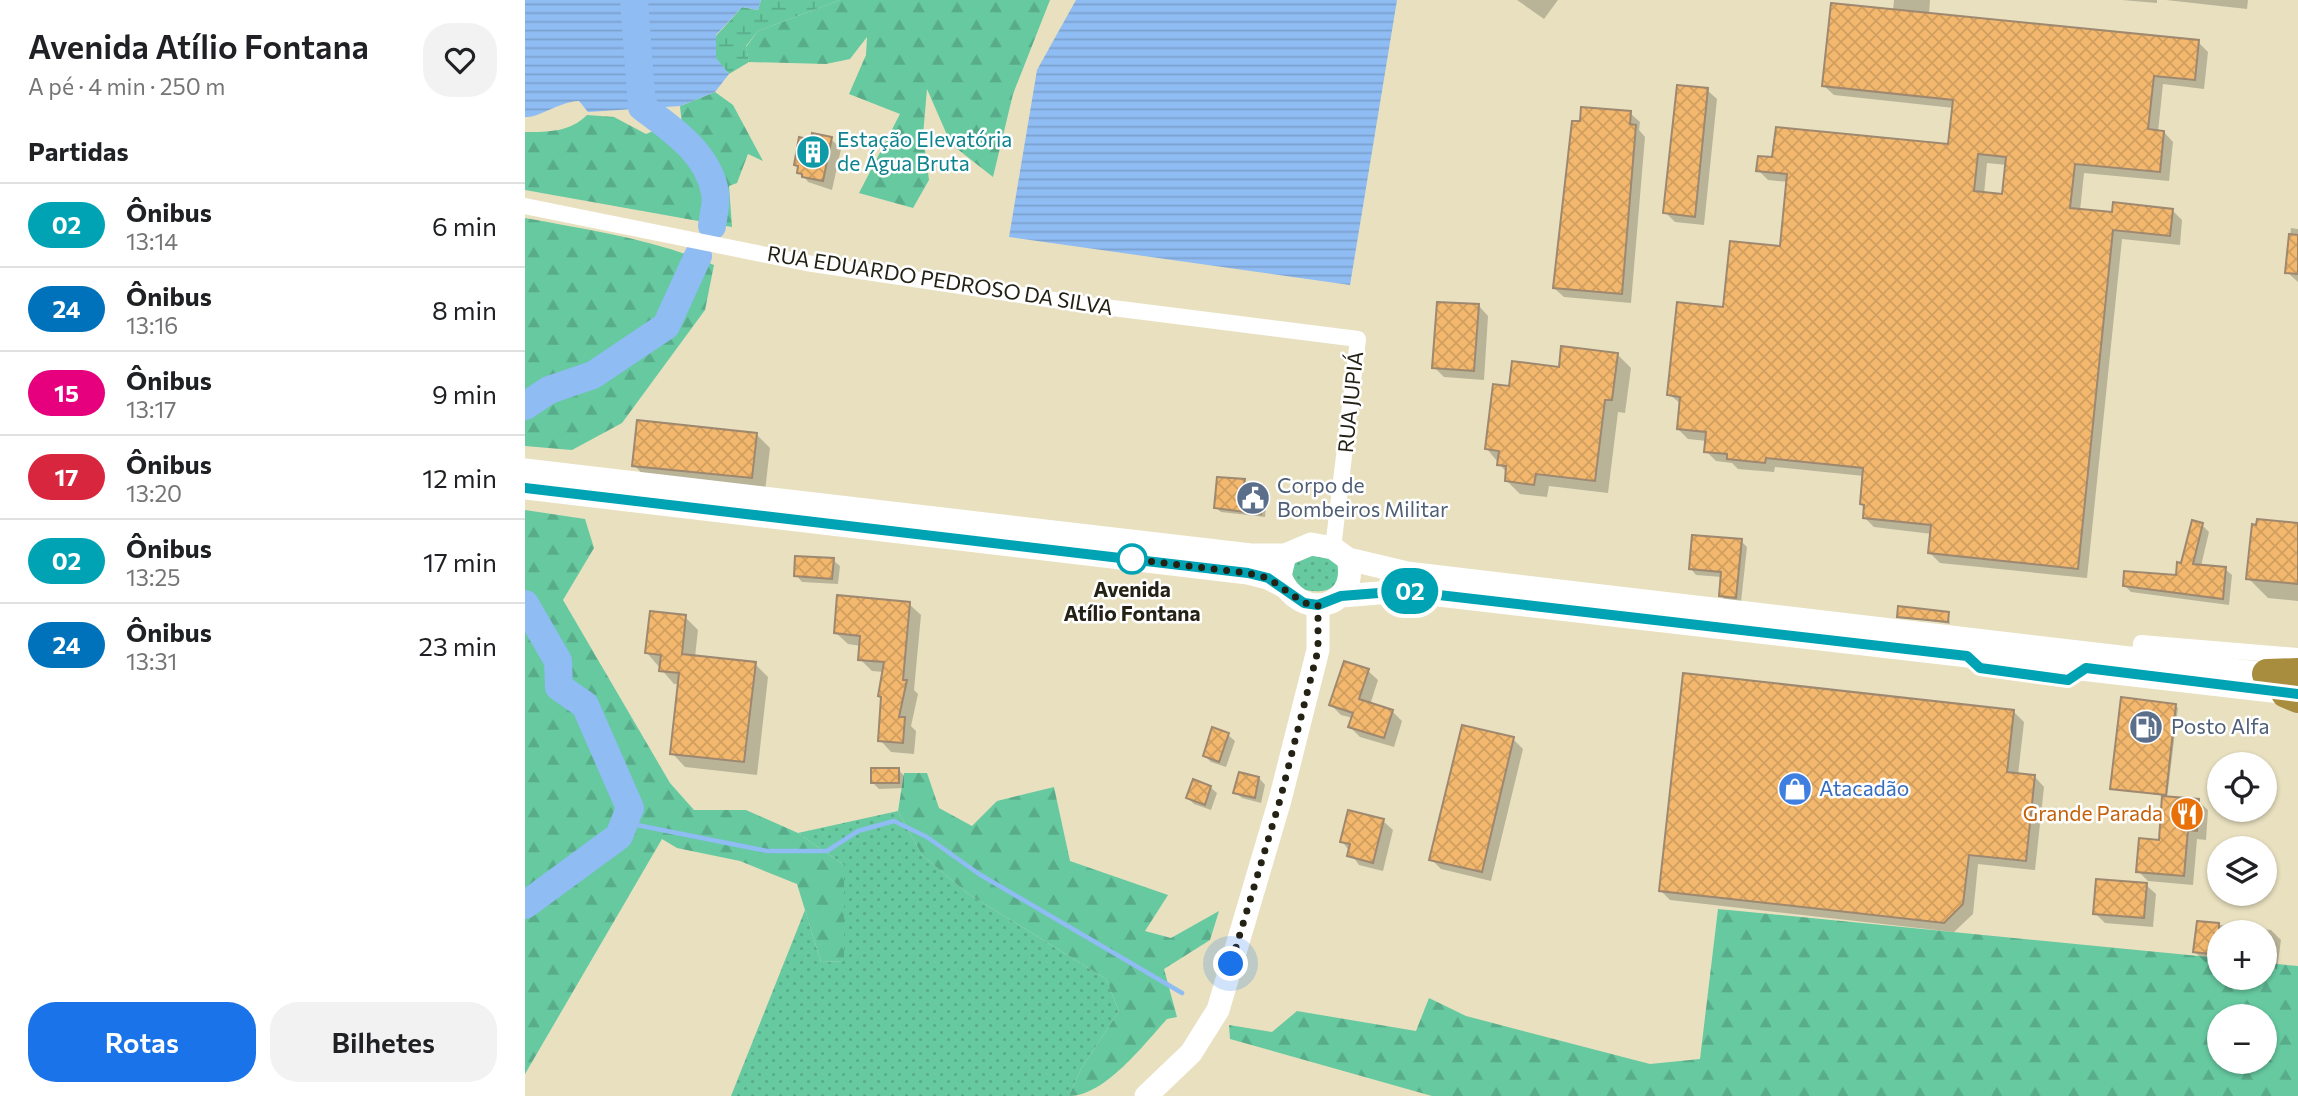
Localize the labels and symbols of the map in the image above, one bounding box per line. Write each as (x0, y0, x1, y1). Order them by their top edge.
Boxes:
place label: Estação Elevatória de Água Bruta (837, 126, 1012, 175)
building icon: Estação Elevatória de Água Bruta (794, 133, 832, 171)
street label: RUA EDUARDO PEDROSO DA SILVA (766, 240, 1115, 319)
street label: RUA JUPIÁ (1332, 350, 1367, 454)
place label: Corpo de Bombeiros Militar (1277, 472, 1448, 521)
public building icon: Corpo de Bombeiros Militar (1234, 479, 1272, 517)
marker: Avenida Atílio Fontana (1117, 544, 1147, 574)
line badge: 02 (1379, 568, 1442, 614)
place label: Avenida Atílio Fontana (1064, 576, 1200, 625)
fuel station icon: Posto Alfa (2127, 708, 2165, 746)
place label: Posto Alfa (2171, 713, 2270, 738)
shop icon: Atacadão (1776, 770, 1814, 808)
place label: Atacadão (1819, 775, 1909, 800)
restaurant icon: Grande Parada (2168, 795, 2206, 833)
place label: Grande Parada (2023, 800, 2163, 825)
your location (1213, 946, 1248, 981)

